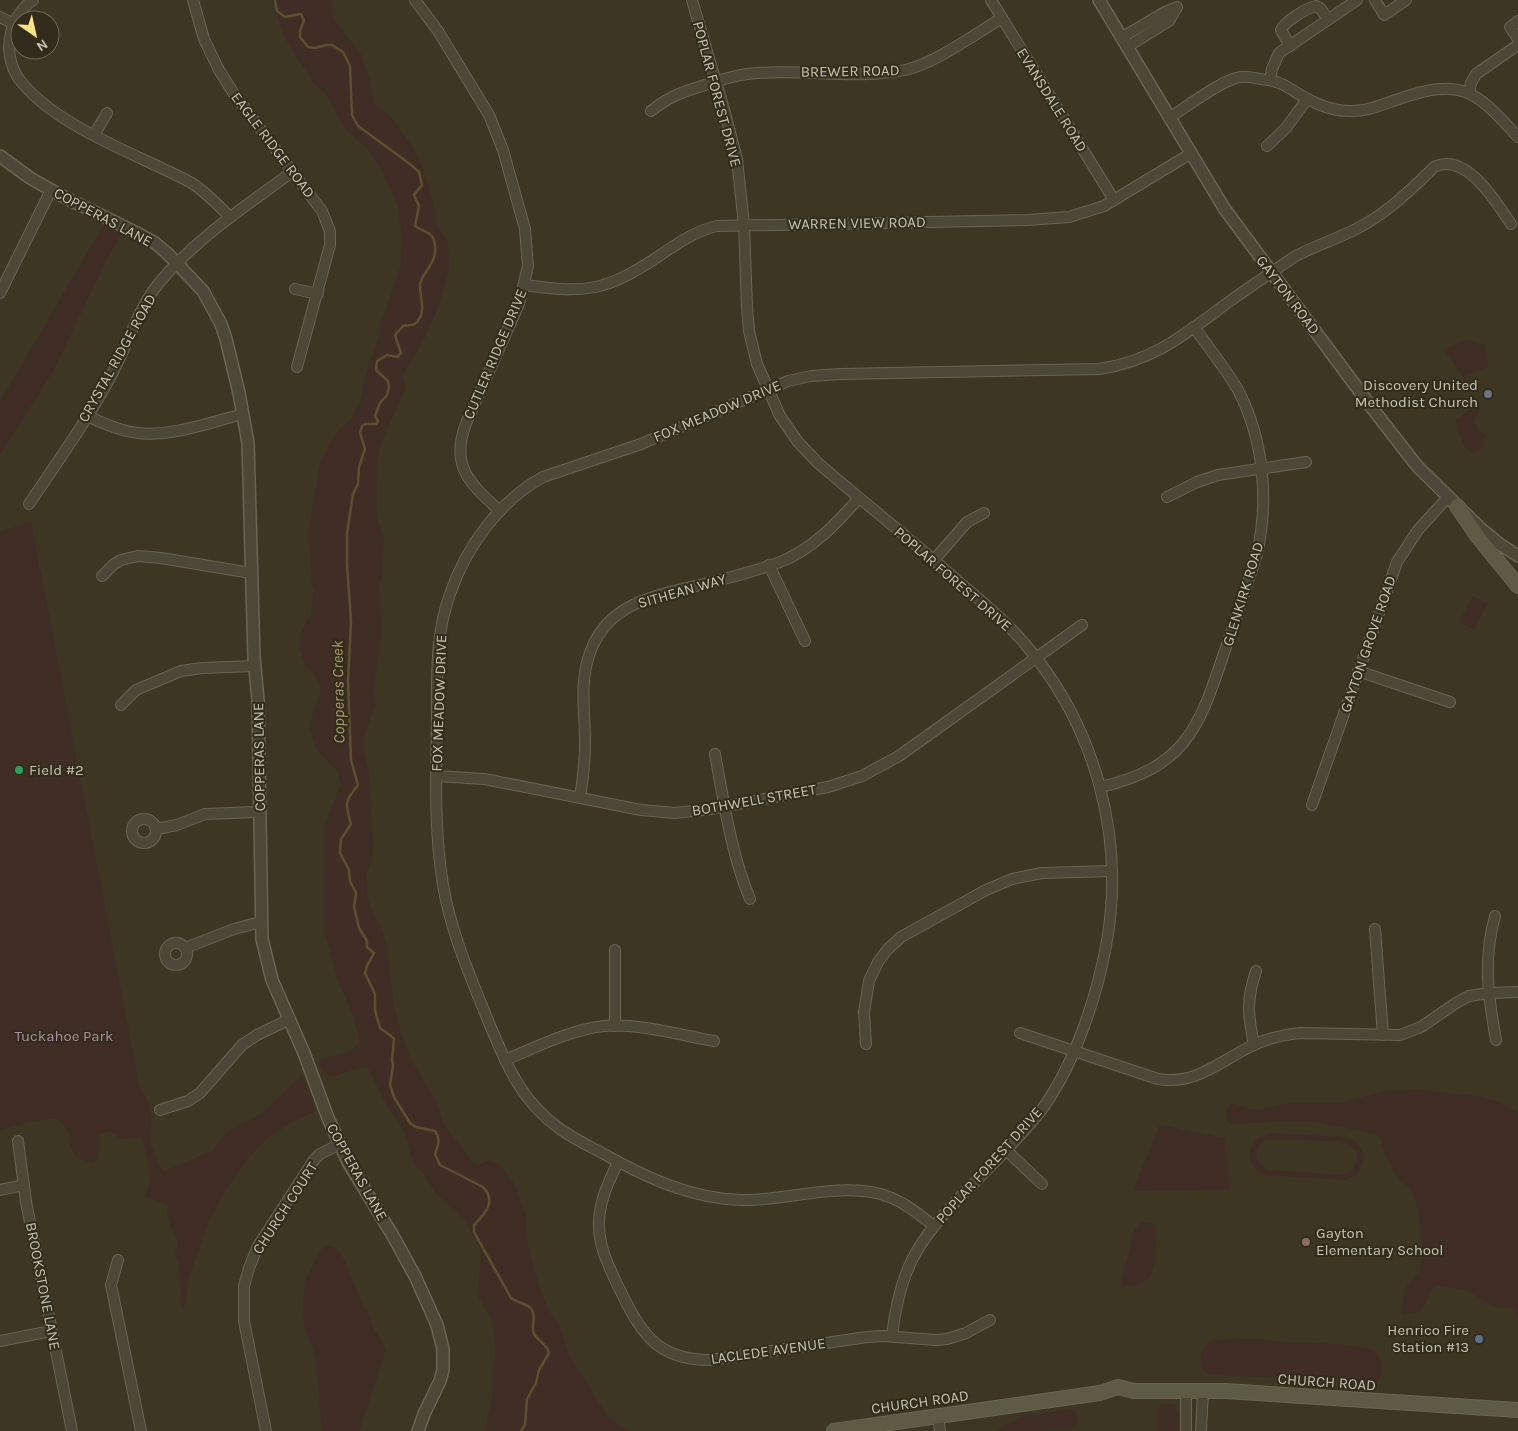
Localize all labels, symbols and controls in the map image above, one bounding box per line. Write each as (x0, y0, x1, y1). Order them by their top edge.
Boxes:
north arrow (10, 10, 60, 60)
street label: POPLAR FOREST DRIVE (689, 19, 745, 169)
text: N (33, 36, 51, 55)
street label: EVANSDALE ROAD (1013, 45, 1091, 155)
street label: BREWER ROAD (800, 61, 900, 81)
street label: EAGLE RIDGE ROAD (227, 88, 319, 202)
street label: COPPERAS LANE (51, 184, 155, 250)
street label: WARREN VIEW ROAD (788, 213, 926, 233)
street label: GAYTON ROAD (1252, 252, 1324, 338)
street label: CUTLER RIDGE DRIVE (459, 286, 531, 422)
street label: CRYSTAL RIDGE ROAD (74, 291, 160, 425)
street label: FOX MEADOW DRIVE (650, 376, 784, 446)
place label: Discovery United Methodist Church (1355, 376, 1478, 411)
marker: Discovery United Methodist Church (1482, 388, 1494, 400)
street label: POPLAR FOREST DRIVE (890, 523, 1016, 635)
street label: GLENKIRK ROAD (1219, 540, 1267, 648)
street label: SITHEAN WAY (636, 570, 729, 612)
street label: GAYTON GROVE ROAD (1336, 573, 1400, 715)
street label: FOX MEADOW DRIVE (428, 634, 450, 772)
water label: Copperas Creek (328, 639, 348, 744)
street label: COPPERAS LANE (249, 703, 269, 811)
place label: Field #2 (29, 761, 84, 779)
marker: Field #2 (13, 764, 25, 776)
street label: BOTHWELL STREET (690, 780, 818, 820)
park label: Tuckahoe Park (15, 1027, 113, 1045)
street label: POPLAR FOREST DRIVE (932, 1103, 1046, 1227)
street label: COPPERAS LANE (323, 1120, 391, 1224)
street label: CHURCH COURT (248, 1158, 322, 1258)
street label: BROOKSTONE LANE (22, 1221, 64, 1351)
place label: Gayton Elementary School (1316, 1224, 1443, 1259)
marker: Gayton Elementary School (1300, 1236, 1312, 1248)
place label: Henrico Fire Station #13 (1387, 1321, 1469, 1356)
marker: Henrico Fire Station #13 (1473, 1333, 1485, 1345)
street label: LACLEDE AVENUE (709, 1334, 827, 1368)
street label: CHURCH ROAD (1277, 1370, 1377, 1394)
street label: CHURCH ROAD (870, 1386, 970, 1418)

